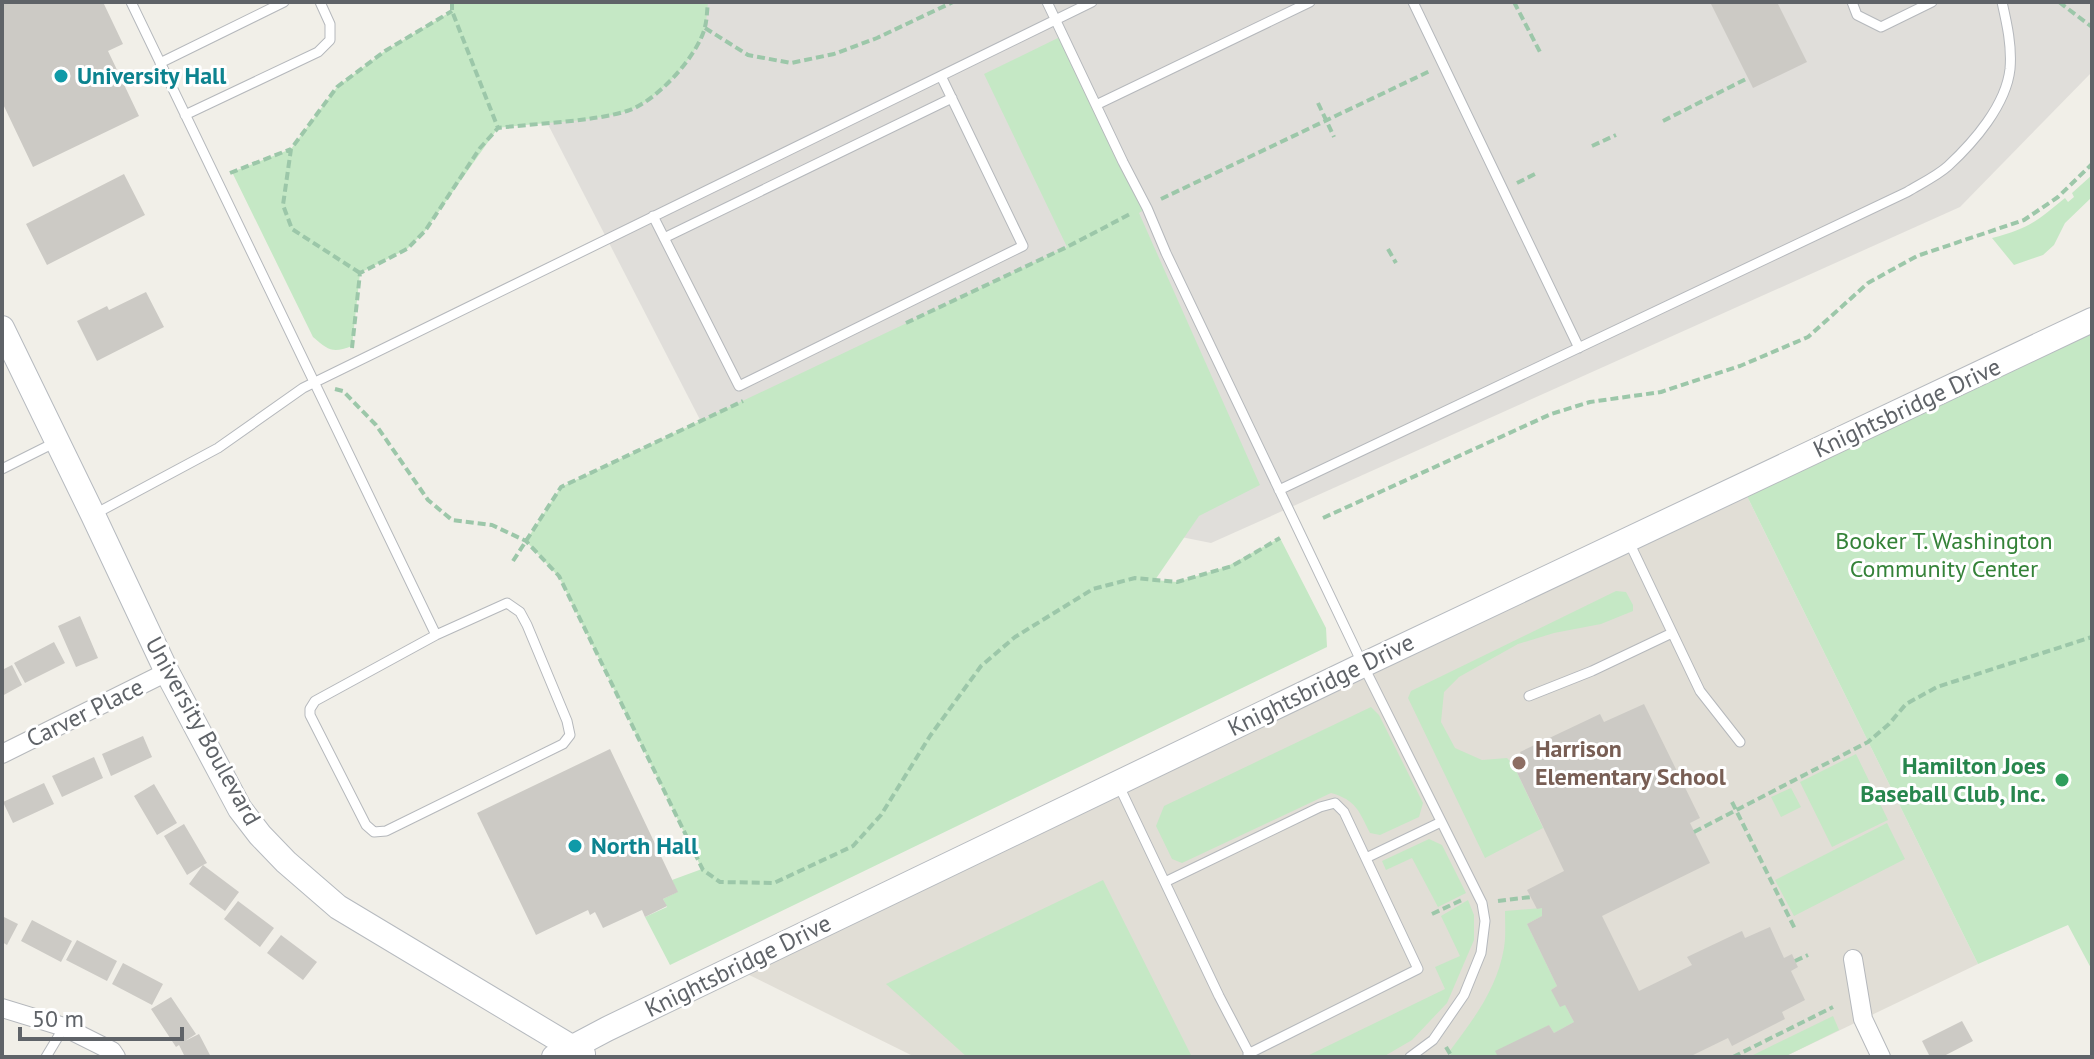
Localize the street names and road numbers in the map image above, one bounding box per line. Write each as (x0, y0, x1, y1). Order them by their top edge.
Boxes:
street label: Knightsbridge Drive (1808, 350, 2006, 465)
street label: Knightsbridge Drive (1223, 626, 1419, 743)
street label: University Boulevard (139, 631, 268, 831)
street label: Carver Place (21, 671, 148, 754)
street label: Knightsbridge Drive (640, 907, 836, 1024)

